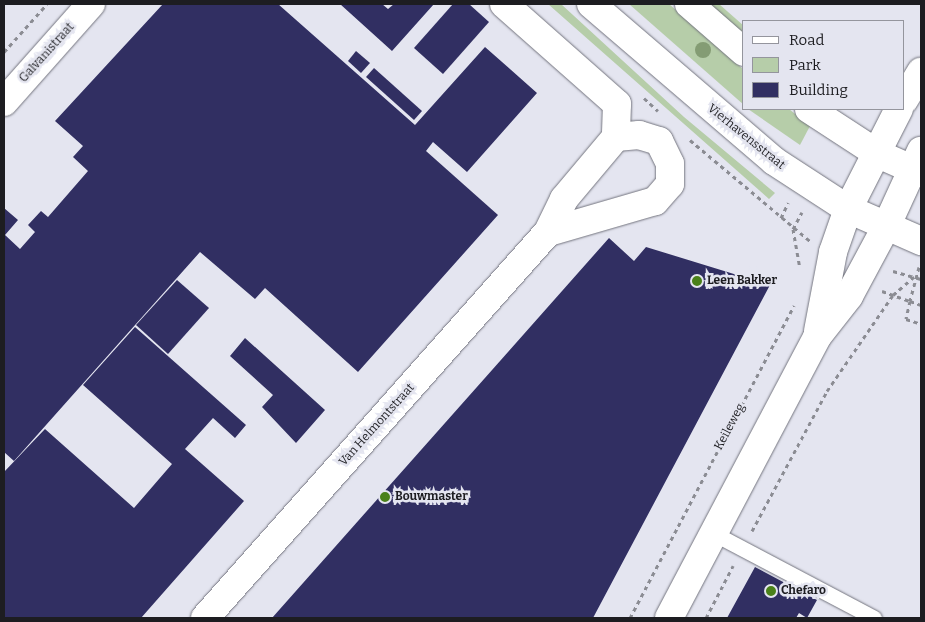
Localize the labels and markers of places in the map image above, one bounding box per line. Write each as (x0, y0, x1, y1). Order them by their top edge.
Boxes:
place label: Leen Bakker (707, 274, 777, 288)
marker: Leen Bakker (691, 275, 703, 287)
place label: Bouwmaster (395, 490, 468, 504)
marker: Bouwmaster (379, 491, 391, 503)
place label: Chefaro (781, 584, 826, 598)
marker: Chefaro (765, 585, 777, 597)

